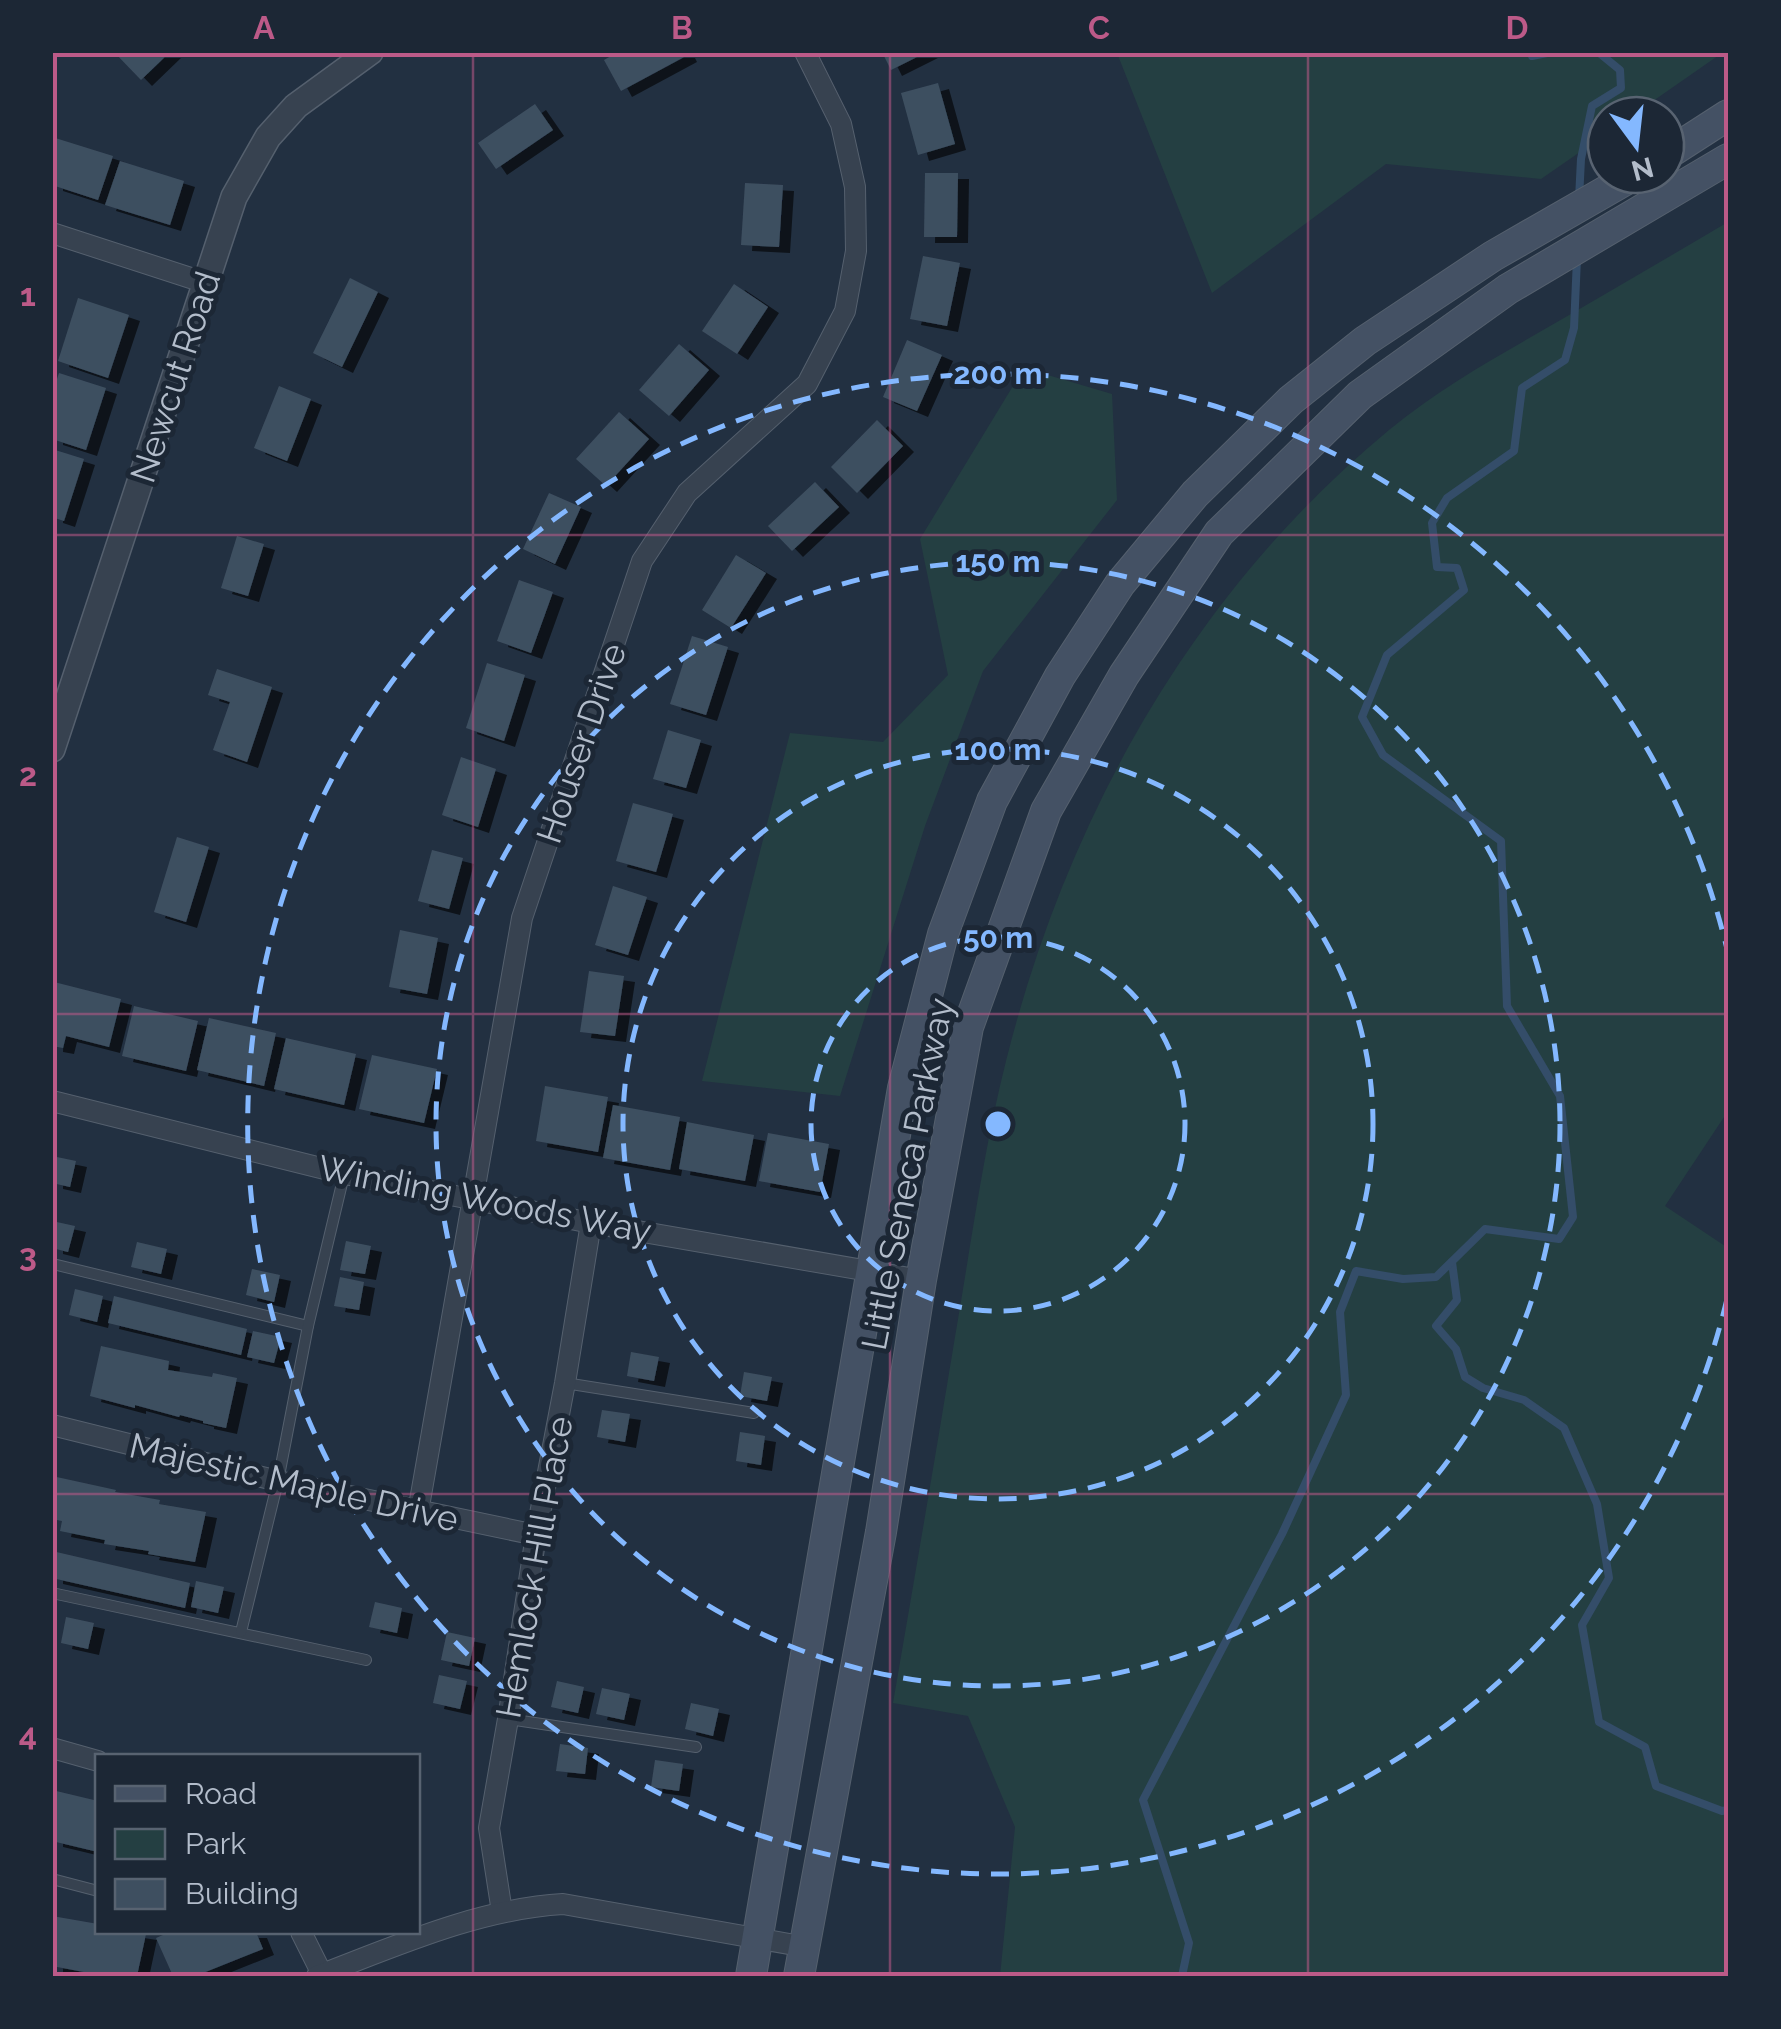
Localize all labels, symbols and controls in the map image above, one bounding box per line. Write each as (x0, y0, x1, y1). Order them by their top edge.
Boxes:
text: A (253, 9, 275, 46)
text: B (671, 9, 693, 46)
text: C (1088, 9, 1110, 46)
text: D (1506, 9, 1528, 46)
north arrow (1586, 95, 1686, 195)
text: N (1628, 150, 1657, 187)
street label: Newcut Road (122, 266, 228, 488)
text: 1 (20, 276, 36, 313)
text: 200 m (954, 356, 1042, 391)
text: 150 m (956, 544, 1041, 579)
street label: Houser Drive (528, 638, 634, 848)
text: 100 m (955, 732, 1041, 767)
text: 2 (19, 756, 37, 793)
text: 50 m (963, 920, 1033, 955)
street label: Little Seneca Parkway (853, 995, 961, 1353)
centre of rings (980, 1106, 1016, 1142)
street label: Winding Woods Way (315, 1147, 655, 1251)
text: 3 (19, 1236, 37, 1273)
street label: Hemlock Hill Place (487, 1413, 581, 1721)
street label: Majestic Maple Drive (126, 1424, 462, 1540)
text: 4 (19, 1716, 37, 1753)
legend (95, 1754, 420, 1934)
text: Road (185, 1776, 257, 1811)
text: Park (185, 1826, 246, 1861)
text: Building (185, 1876, 299, 1911)

